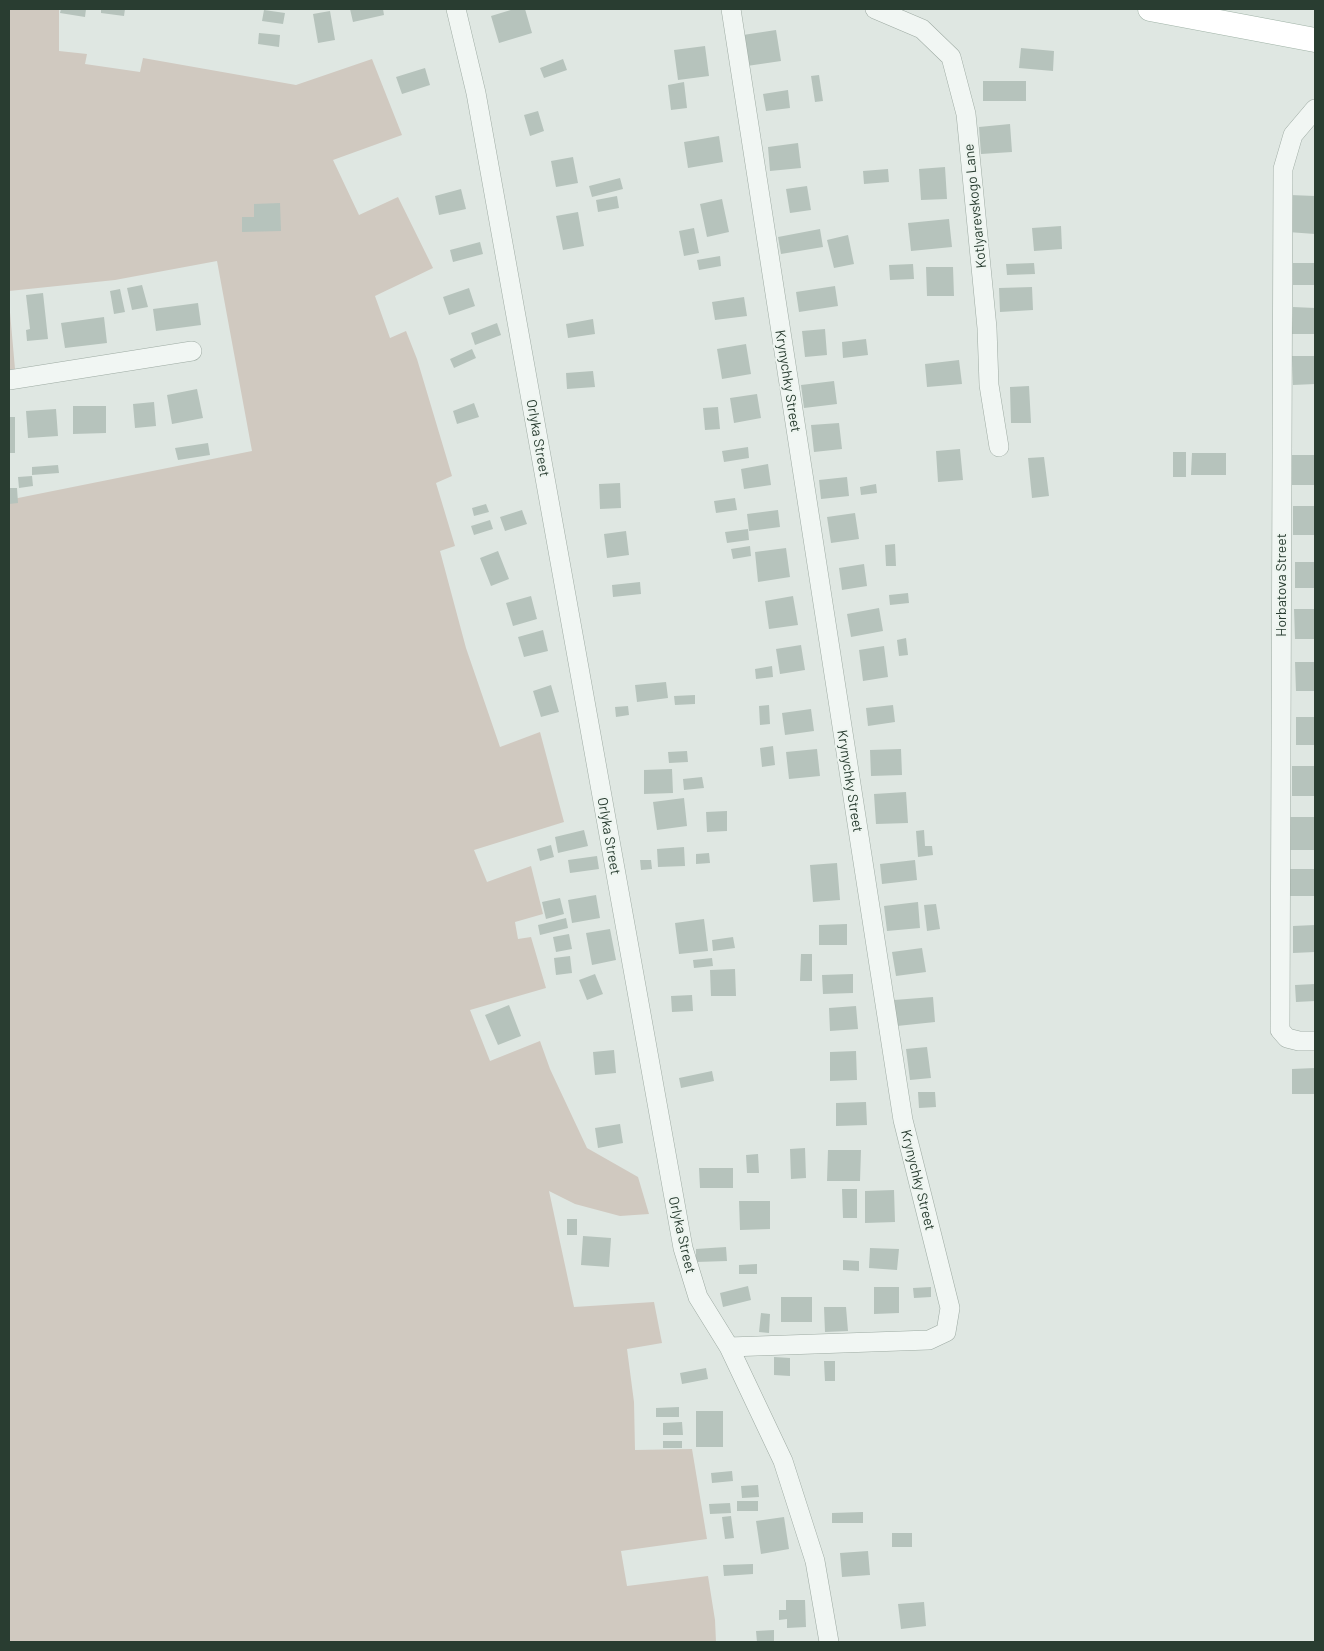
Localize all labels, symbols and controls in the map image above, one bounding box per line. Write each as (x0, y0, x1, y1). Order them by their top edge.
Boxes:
street label: Kotlyarevskogo Lane (960, 143, 990, 269)
street label: Krynychky Street (772, 329, 804, 433)
street label: Orlyka Street (523, 398, 553, 478)
street label: Horbatova Street (1273, 533, 1289, 637)
street label: Krynychky Street (834, 729, 866, 833)
street label: Orlyka Street (594, 796, 624, 876)
street label: Krynychky Street (897, 1128, 939, 1232)
street label: Orlyka Street (665, 1195, 699, 1275)

